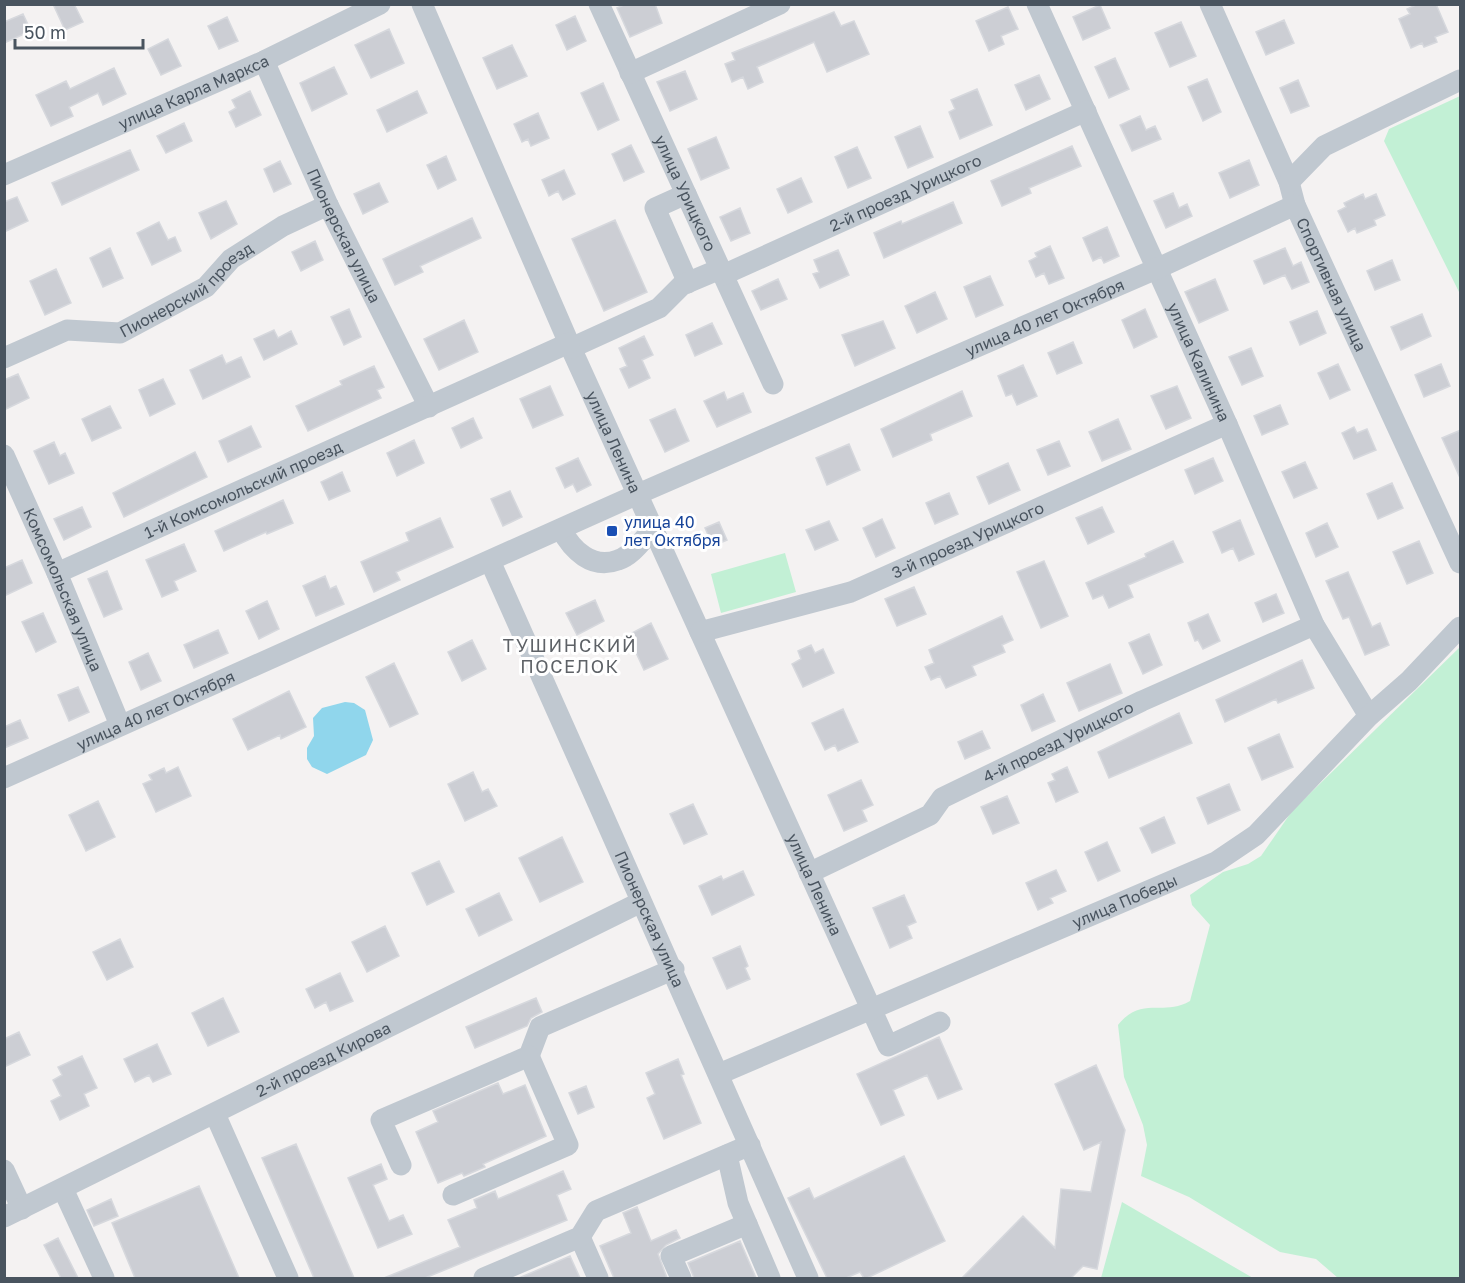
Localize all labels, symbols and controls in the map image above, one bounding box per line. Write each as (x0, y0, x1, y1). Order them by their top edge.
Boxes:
scale bar (15, 12, 142, 50)
text: 50 m (24, 21, 66, 43)
street label: улица Карла Маркса (115, 50, 272, 134)
street label: улица Урицкого (650, 132, 721, 255)
street label: 2-й проезд Урицкого (826, 150, 984, 236)
street label: Пионерская улица (303, 165, 385, 306)
street label: Спортивная улица (1292, 214, 1371, 355)
street label: Пионерский проезд (116, 238, 257, 341)
street label: улица 40 лет Октября (962, 274, 1127, 361)
street label: улица Калинина (1163, 299, 1235, 425)
street label: улица Ленина (582, 388, 645, 496)
street label: 1-й Комсомольский проезд (141, 436, 345, 543)
street label: 3-й проезд Урицкого (888, 497, 1047, 583)
street label: Комсомольская улица (19, 505, 107, 675)
place label: улица 40 лет Октября (624, 512, 721, 550)
marker: улица 40 лет Октября (605, 524, 619, 538)
district label: ТУШИНСКИЙ ПОСЕЛОК (503, 634, 637, 677)
street label: улица 40 лет Октября (73, 666, 238, 754)
street label: 4-й проезд Урицкого (979, 697, 1137, 787)
street label: улица Ленина (783, 830, 846, 939)
street label: Пионерская улица (611, 848, 689, 990)
street label: улица Победы (1069, 870, 1180, 932)
street label: 2-й проезд Кирова (252, 1017, 394, 1101)

